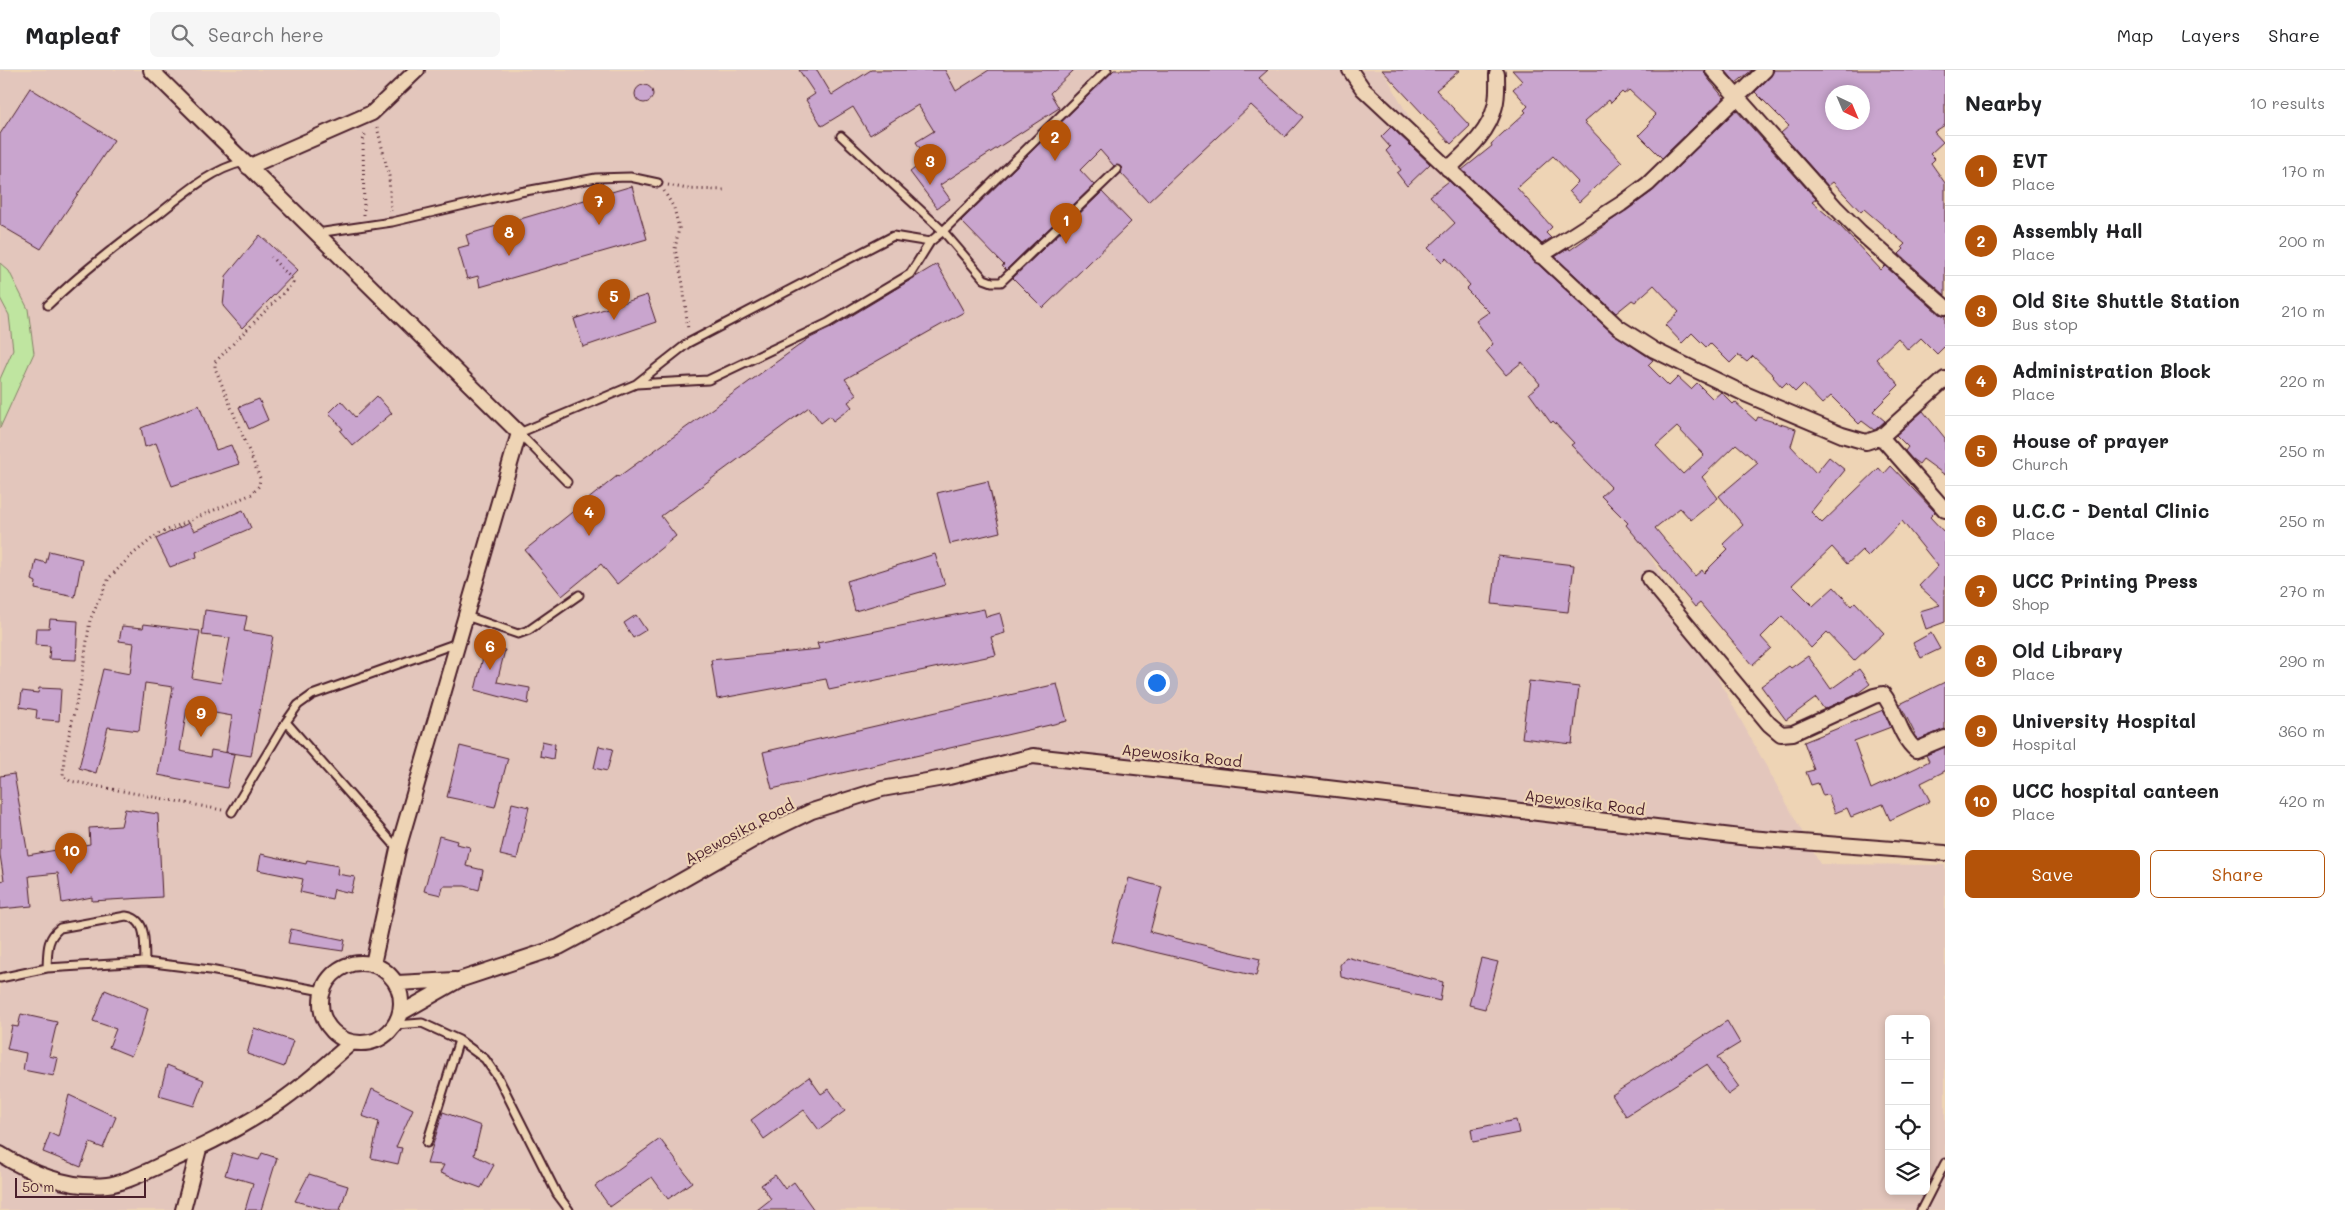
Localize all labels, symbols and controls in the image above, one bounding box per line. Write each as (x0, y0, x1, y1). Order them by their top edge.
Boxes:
search box (150, 12, 500, 57)
text: Mapleaf (25, 19, 120, 50)
icon: search (168, 21, 196, 49)
text: Search here (208, 22, 324, 47)
text: Map (2117, 23, 2153, 47)
text: Layers (2181, 23, 2240, 47)
text: Share (2268, 23, 2320, 47)
north arrow (1825, 85, 1870, 130)
text: Nearby (1965, 89, 2042, 116)
text: 10 results (2250, 92, 2325, 113)
pin: 2 (1039, 120, 1071, 161)
pin: 3 (914, 144, 946, 185)
text: EVT (2012, 148, 2048, 173)
text: 1 (1977, 160, 1985, 181)
text: 170 m (2281, 160, 2325, 181)
text: Place (2012, 173, 2055, 194)
pin: 7 (583, 184, 615, 225)
pin: 1 (1050, 203, 1082, 244)
pin: 8 (493, 215, 525, 256)
text: Assembly Hall (2012, 218, 2142, 243)
text: 2 (1977, 230, 1985, 251)
text: 200 m (2278, 230, 2325, 251)
text: Place (2012, 243, 2055, 264)
pin: 5 (598, 279, 630, 320)
text: Old Site Shuttle Station (2012, 288, 2240, 313)
text: 3 (1976, 300, 1986, 321)
text: 210 m (2281, 300, 2325, 321)
text: Bus stop (2012, 313, 2078, 334)
text: Administration Block (2012, 358, 2211, 383)
text: 4 (1976, 370, 1986, 391)
text: 220 m (2279, 370, 2325, 391)
text: Place (2012, 383, 2055, 404)
text: House of prayer (2012, 428, 2169, 453)
text: 5 (1976, 440, 1986, 461)
text: 250 m (2279, 440, 2325, 461)
text: Church (2012, 453, 2068, 474)
pin: 4 (573, 495, 605, 536)
text: U.C.C - Dental Clinic (2012, 498, 2209, 523)
text: 6 (1976, 510, 1986, 531)
text: 250 m (2279, 510, 2325, 531)
text: Place (2012, 523, 2055, 544)
text: UCC Printing Press (2012, 568, 2198, 593)
text: 7 (1977, 580, 1985, 601)
text: 270 m (2279, 580, 2325, 601)
text: Shop (2012, 593, 2049, 614)
pin: 6 (474, 629, 506, 670)
text: Old Library (2012, 638, 2123, 663)
text: 8 (1976, 650, 1986, 671)
text: 290 m (2279, 650, 2325, 671)
text: Place (2012, 663, 2055, 684)
your location (1144, 670, 1170, 696)
pin: 9 (185, 696, 217, 737)
text: University Hospital (2012, 708, 2196, 733)
text: 9 (1976, 720, 1986, 741)
text: 360 m (2278, 720, 2325, 741)
text: Hospital (2012, 733, 2076, 754)
street label: Apewosika Road (1121, 739, 1243, 771)
text: UCC hospital canteen (2012, 778, 2219, 803)
street label: Apewosika Road (1524, 785, 1646, 819)
text: 10 (1972, 790, 1990, 811)
text: 420 m (2279, 790, 2325, 811)
street label: Apewosika Road (681, 794, 797, 868)
text: Place (2012, 803, 2055, 824)
pin: 10 (55, 833, 87, 874)
button: Save (1965, 850, 2140, 898)
button: Share (2150, 850, 2325, 898)
map controls (1885, 1015, 1930, 1195)
button: + (1885, 1015, 1930, 1060)
button: − (1885, 1060, 1930, 1105)
button: locate (1885, 1105, 1930, 1150)
button: layers (1885, 1150, 1930, 1195)
scale bar (15, 1175, 146, 1198)
text: 50 m (22, 1177, 54, 1196)

